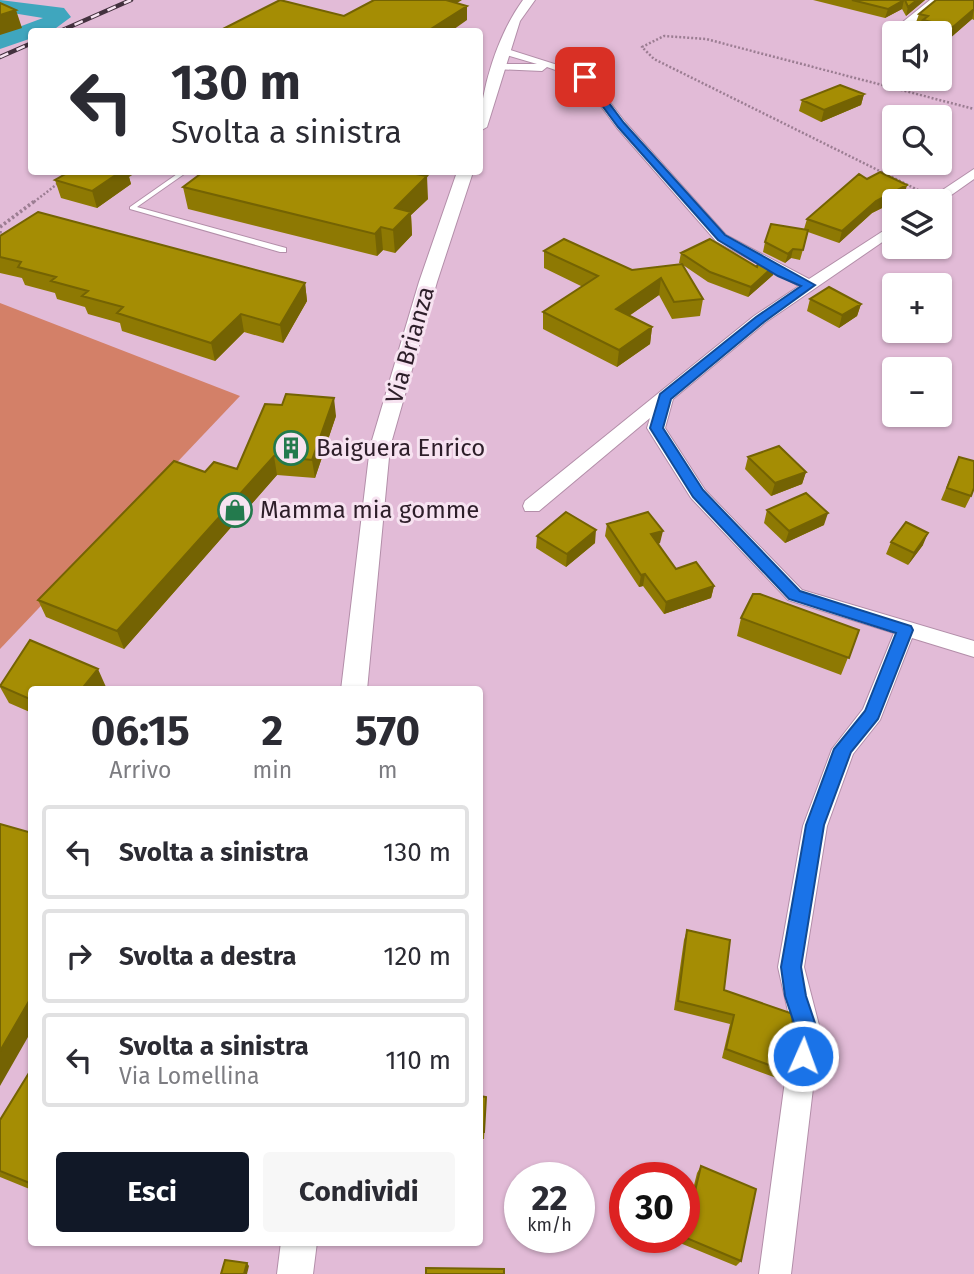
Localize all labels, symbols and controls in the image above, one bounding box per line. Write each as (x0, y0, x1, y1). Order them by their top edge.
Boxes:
map controls (882, 21, 952, 427)
button: sound (882, 21, 952, 91)
pin (555, 47, 615, 107)
text: 130 m (171, 53, 301, 112)
icon: left (56, 56, 147, 147)
icon: arrive (566, 58, 604, 96)
button: search (882, 105, 952, 175)
text: Svolta a sinistra (171, 113, 402, 151)
button: layers (882, 189, 952, 259)
button: + (882, 273, 952, 343)
street label: Via Brianza (380, 283, 440, 407)
button: − (882, 357, 952, 427)
building icon: Baiguera Enrico (272, 429, 310, 467)
place label: Baiguera Enrico (316, 434, 485, 462)
shop icon: Mamma mia gomme (216, 491, 254, 529)
place label: Mamma mia gomme (260, 496, 479, 524)
text: 06:15 (91, 706, 190, 756)
text: 2 (262, 706, 283, 756)
text: 570 (355, 706, 420, 756)
text: Arrivo (109, 756, 171, 784)
text: min (253, 756, 292, 784)
text: m (378, 756, 397, 784)
icon: left (60, 833, 98, 871)
text: Svolta a sinistra (119, 837, 309, 868)
text: 130 m (383, 837, 451, 868)
icon: right (60, 937, 98, 975)
text: Svolta a destra (119, 941, 297, 972)
text: 120 m (383, 941, 451, 972)
position arrow (766, 1019, 840, 1093)
text: Svolta a sinistra (119, 1031, 309, 1062)
icon: left (60, 1041, 98, 1079)
text: 110 m (385, 1045, 451, 1076)
text: Via Lomellina (119, 1062, 259, 1090)
button: Esci (56, 1152, 249, 1232)
button: Condividi (263, 1152, 455, 1232)
speed limit sign: 30 (609, 1162, 700, 1253)
text: 22 (531, 1177, 568, 1219)
text: km/h (527, 1214, 572, 1236)

